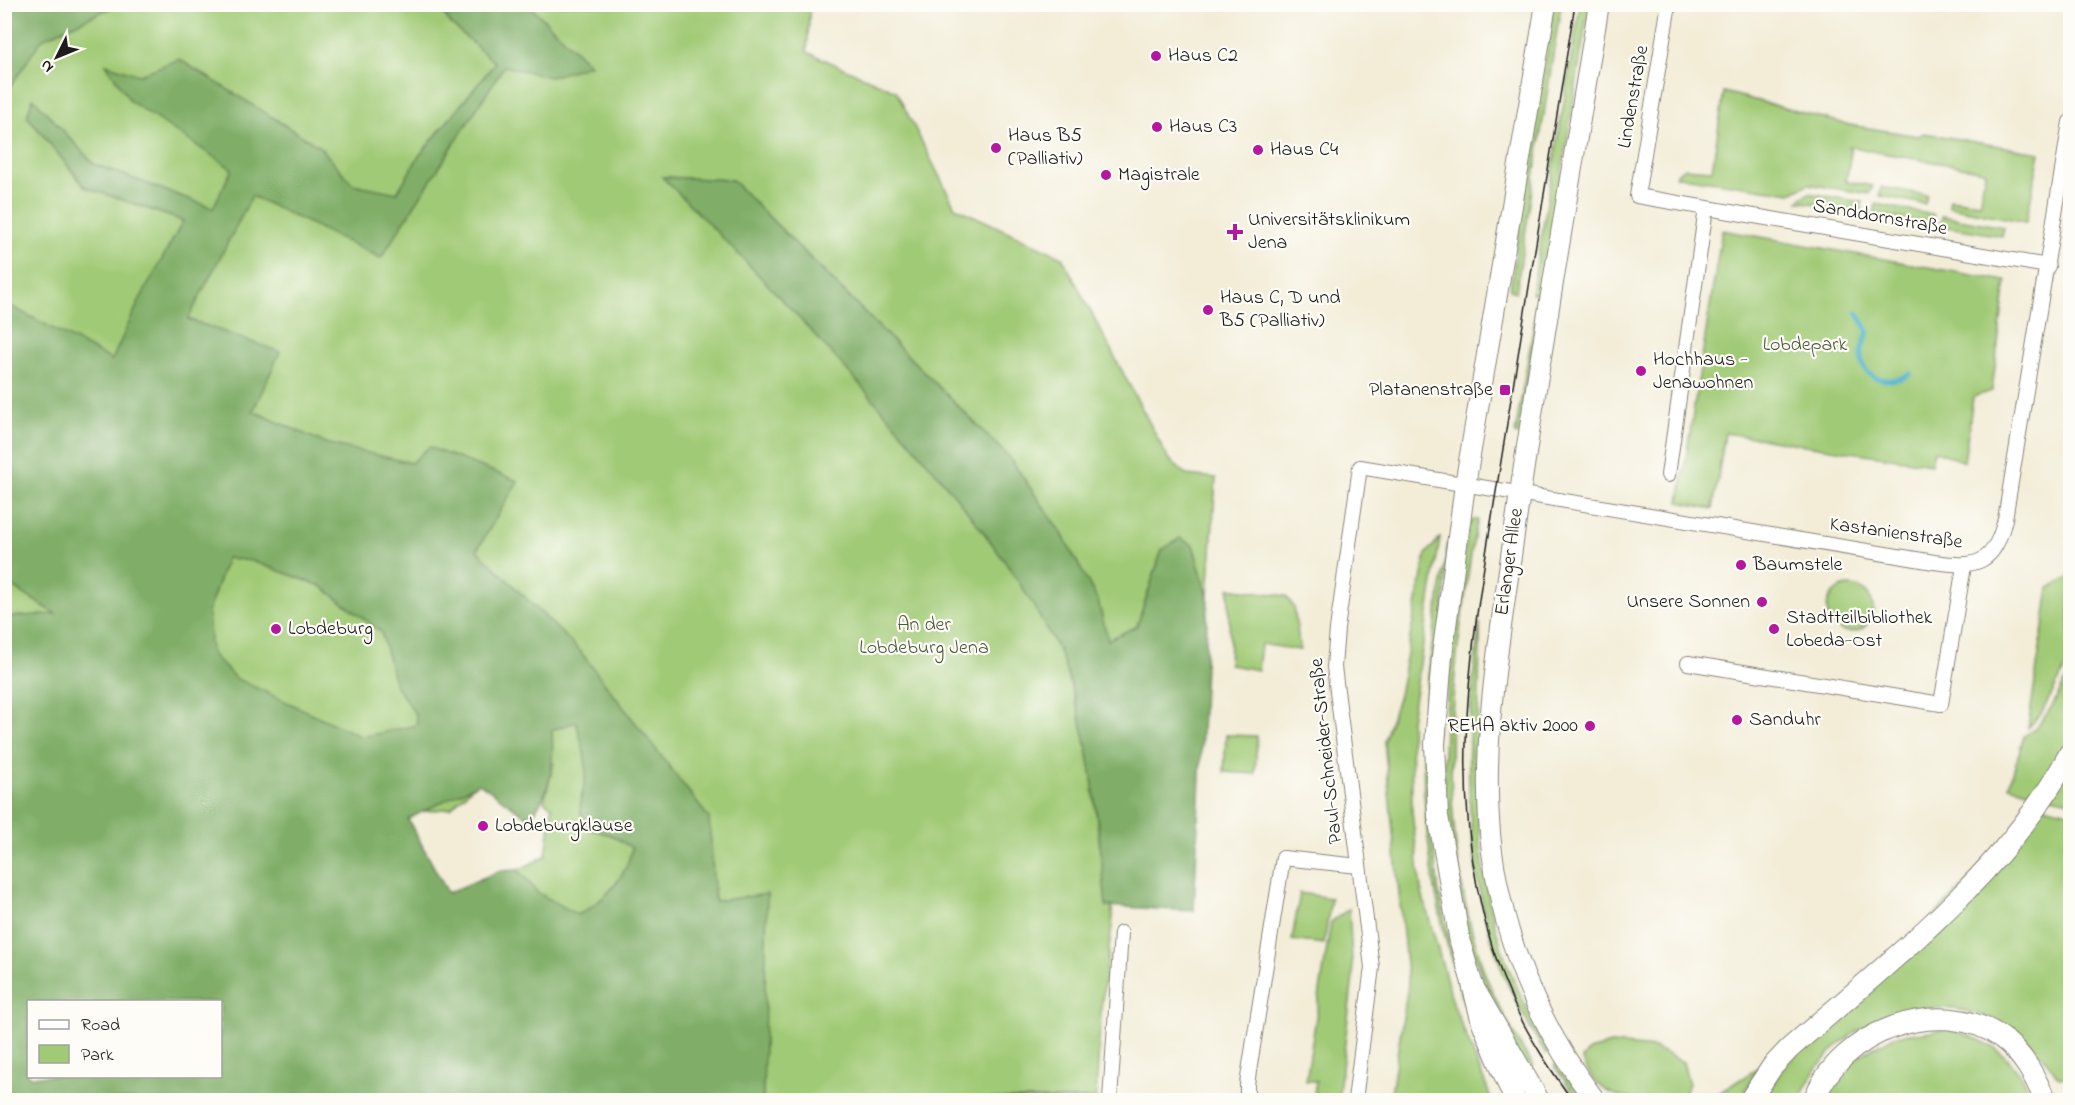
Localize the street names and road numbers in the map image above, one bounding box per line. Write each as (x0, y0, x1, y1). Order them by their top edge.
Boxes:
street label: Lindenstraße (1611, 43, 1657, 151)
street label: Sanddornstraße (1811, 192, 1949, 244)
street label: Erlanger Allee (1488, 506, 1533, 618)
street label: Kastanienstraße (1828, 510, 1964, 558)
street label: Paul-Schneider-Straße (1303, 656, 1351, 845)

